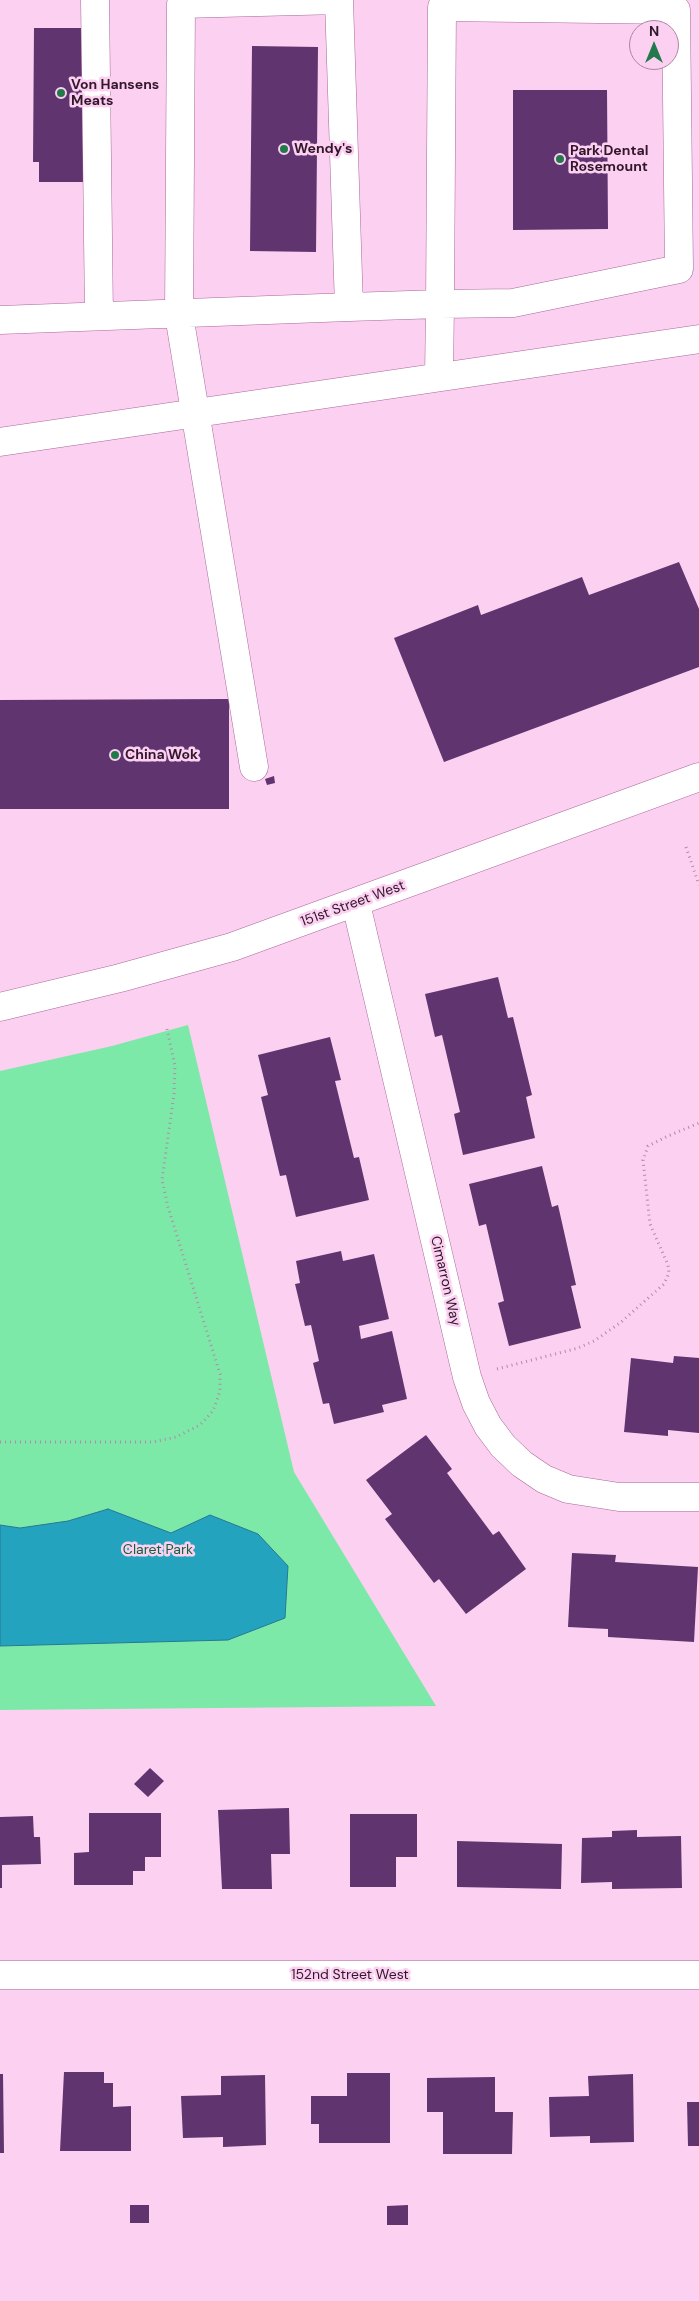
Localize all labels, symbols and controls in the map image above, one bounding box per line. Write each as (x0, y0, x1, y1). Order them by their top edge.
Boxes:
north arrow (629, 20, 679, 70)
text: N (649, 22, 659, 40)
place label: Von Hansens Meats (71, 77, 159, 110)
marker: Von Hansens Meats (55, 87, 67, 99)
place label: Wendy's (294, 141, 352, 157)
marker: Wendy's (278, 143, 290, 155)
place label: Park Dental Rosemount (570, 143, 648, 176)
marker: Park Dental Rosemount (554, 153, 566, 165)
place label: China Wok (125, 747, 198, 763)
marker: China Wok (109, 749, 121, 761)
street label: 151st Street West (299, 877, 407, 931)
street label: Cimarron Way (427, 1234, 463, 1328)
park label: Claret Park (123, 1542, 193, 1558)
street label: 152nd Street West (291, 1967, 409, 1983)

